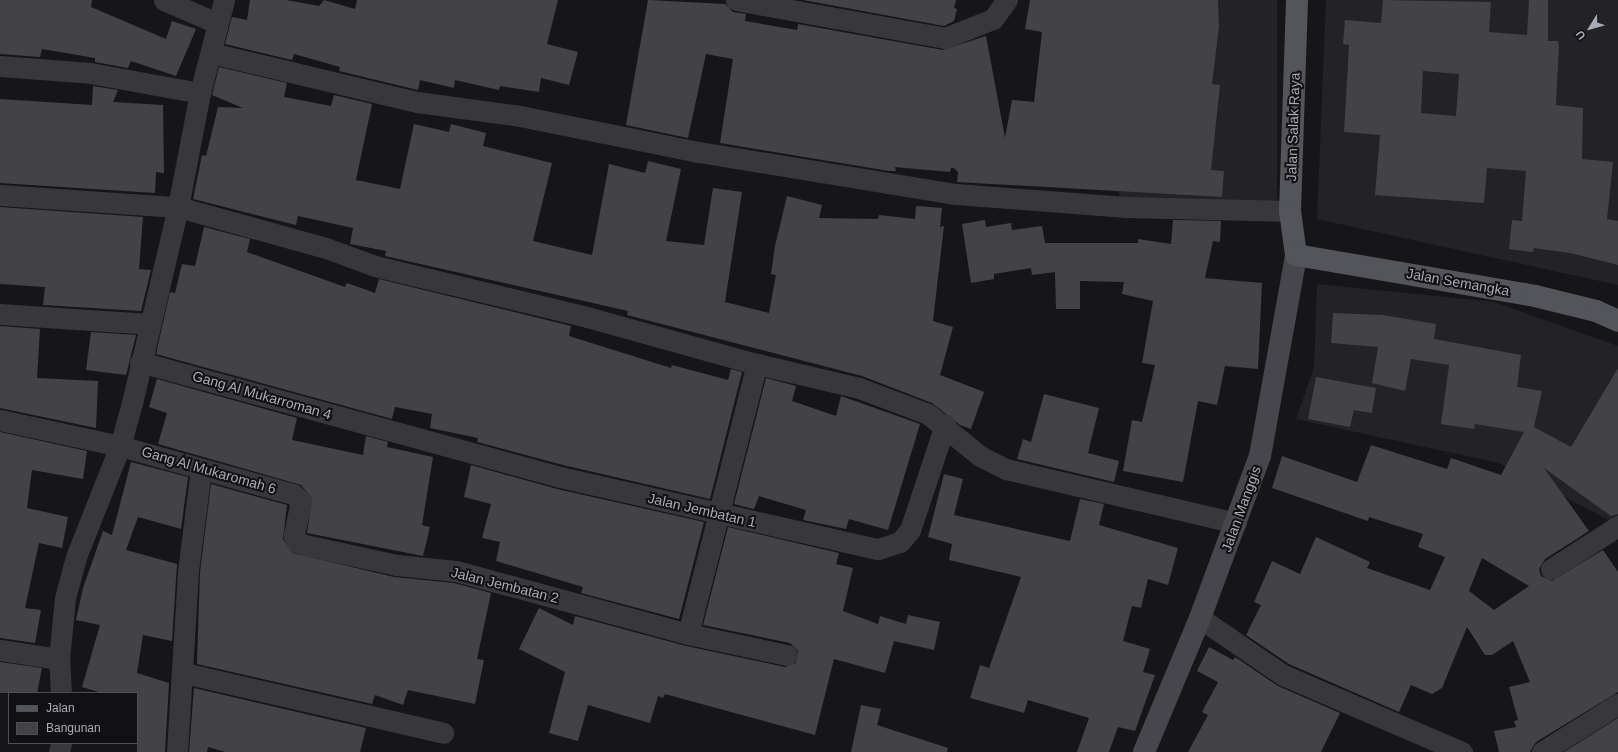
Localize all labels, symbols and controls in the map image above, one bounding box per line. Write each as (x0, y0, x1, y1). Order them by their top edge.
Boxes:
north arrow (1570, 8, 1610, 48)
text: U (1573, 28, 1588, 42)
street label: Jalan Salak Raya (1283, 72, 1303, 182)
street label: Jalan Semangka (1405, 265, 1511, 299)
street label: Gang Al Mukarroman 4 (190, 367, 334, 423)
street label: Gang Al Mukaromah 6 (139, 443, 279, 497)
street label: Jalan Manggis (1218, 464, 1264, 554)
street label: Jalan Jembatan 1 (646, 489, 758, 531)
street label: Jalan Jembatan 2 (449, 563, 561, 607)
legend (8, 692, 138, 744)
text: Jalan (46, 701, 75, 715)
text: Bangunan (46, 721, 101, 735)

